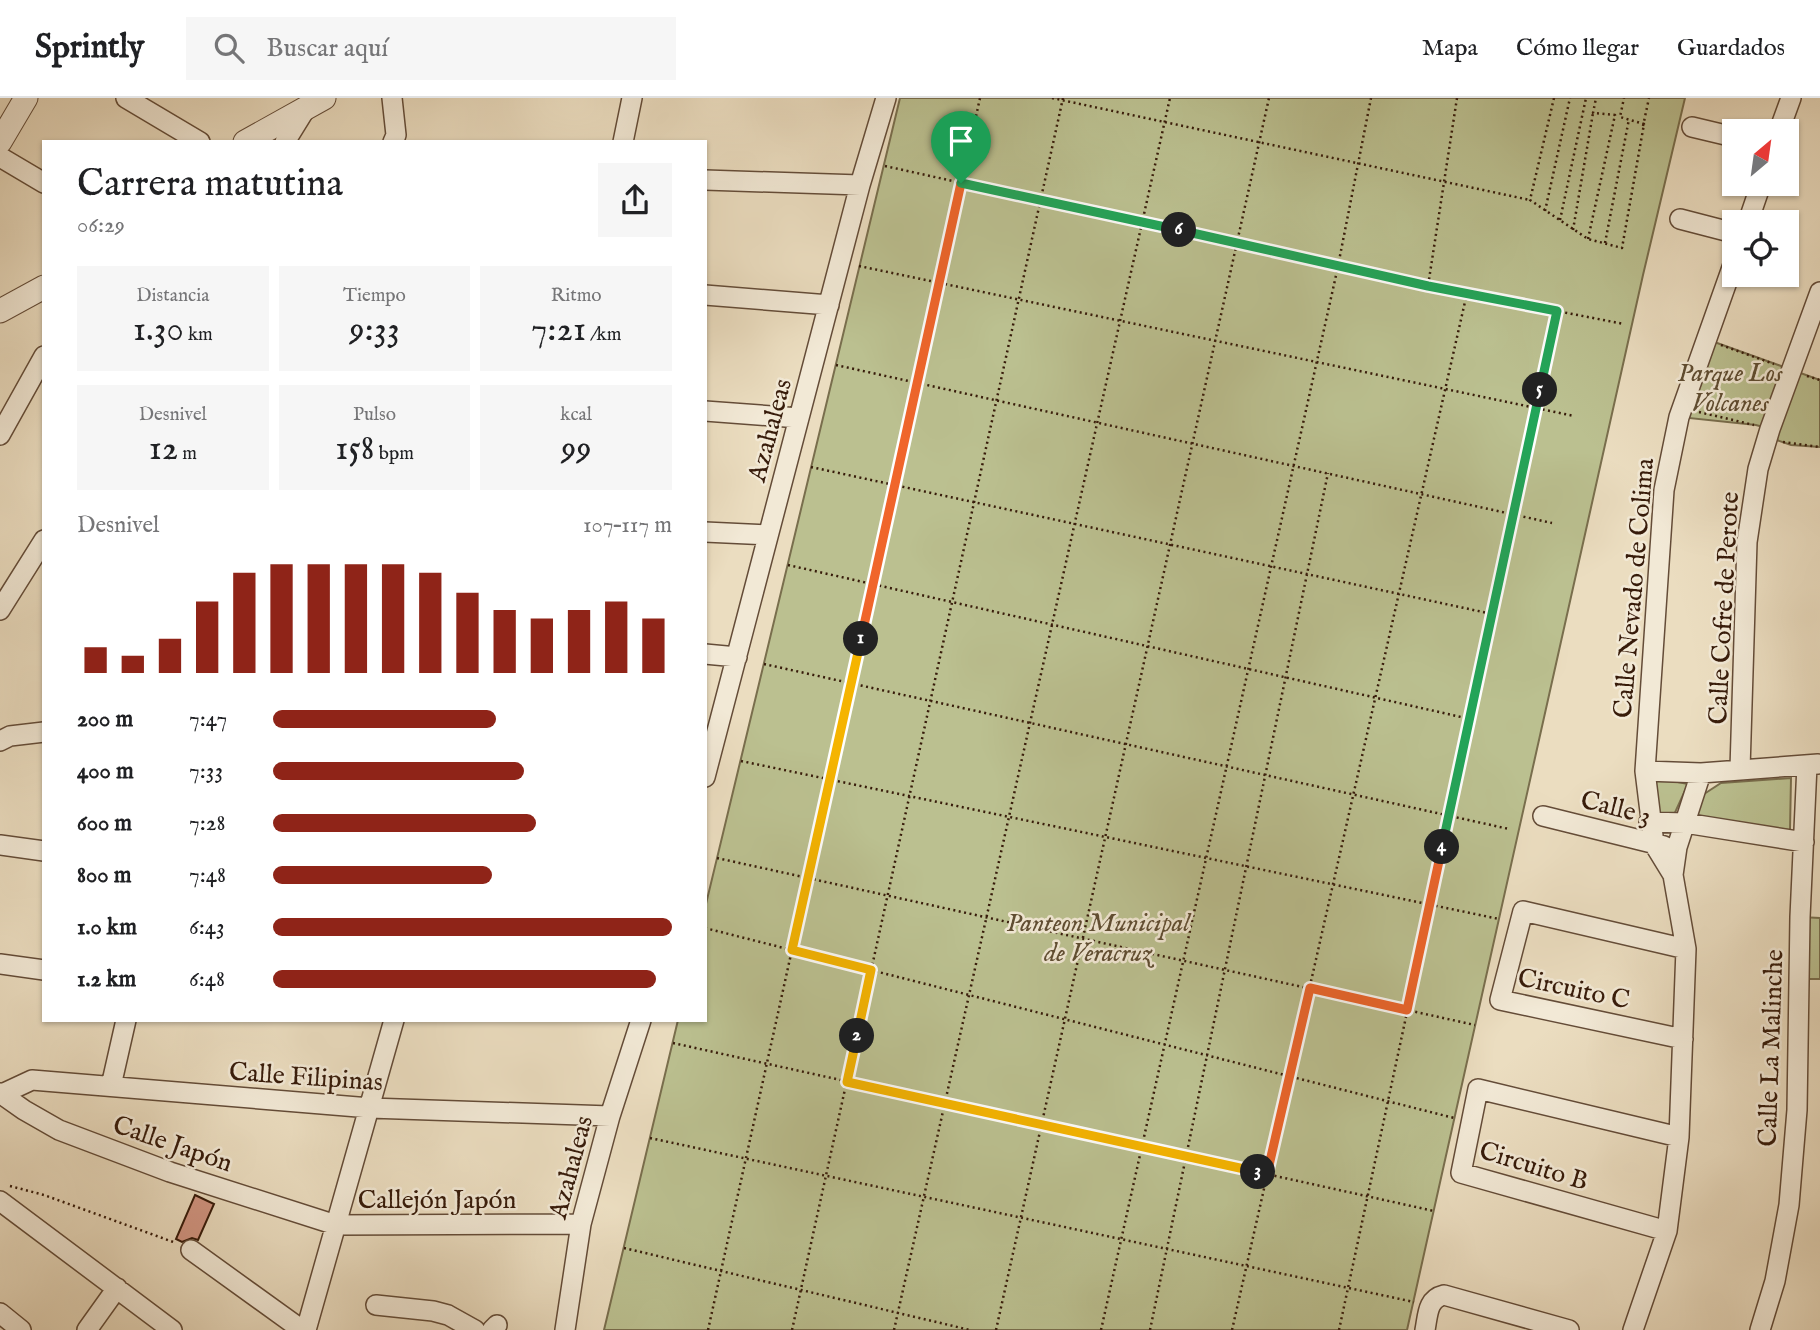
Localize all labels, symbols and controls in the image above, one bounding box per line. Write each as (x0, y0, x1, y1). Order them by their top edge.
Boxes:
search box (186, 17, 676, 80)
text: Sprintly (35, 27, 144, 69)
icon: search (210, 29, 248, 67)
text: Buscar aquí (266, 32, 388, 65)
text: Mapa (1422, 33, 1478, 64)
text: Cómo llegar (1516, 33, 1639, 64)
text: Guardados (1677, 33, 1785, 64)
pin (931, 111, 991, 183)
north arrow (1722, 119, 1799, 196)
map controls (1722, 119, 1799, 287)
icon: arrive (942, 122, 980, 160)
text: Carrera matutina (77, 161, 343, 209)
button: share (598, 163, 672, 237)
button: locate (1722, 210, 1799, 287)
text: 06:29 (77, 211, 125, 240)
pin: 6 (1162, 212, 1196, 248)
text: 6 (1174, 217, 1183, 241)
text: Distancia (136, 284, 209, 308)
text: Tiempo (343, 284, 406, 308)
text: Ritmo (551, 284, 602, 308)
text: 1.30 (133, 308, 184, 353)
text: 9:33 (349, 308, 400, 353)
text: 7:21 (531, 308, 586, 353)
text: km (184, 323, 213, 347)
text: /km (586, 323, 621, 347)
park label: Parque Los Volcanes (1678, 357, 1783, 420)
pin: 5 (1522, 372, 1558, 408)
street label: Azahaleas (741, 375, 800, 486)
text: 5 (1536, 377, 1543, 401)
text: Desnivel (139, 403, 207, 427)
text: Pulso (353, 403, 396, 427)
text: kcal (560, 403, 592, 427)
text: 12 (149, 427, 178, 472)
text: 158 (335, 427, 375, 472)
text: 99 (561, 427, 591, 472)
text: m (178, 442, 197, 466)
text: bpm (375, 442, 414, 466)
street label: Calle Nevado de Colima (1607, 456, 1662, 720)
street label: Calle Cofre de Perote (1702, 491, 1747, 725)
text: Desnivel (77, 511, 159, 540)
text: 107–117 m (583, 511, 672, 540)
pin: 1 (844, 622, 878, 656)
text: 1 (857, 626, 864, 650)
text: 200 m (77, 705, 133, 734)
text: 7:47 (189, 705, 227, 734)
text: 400 m (77, 757, 134, 786)
text: 7:33 (189, 757, 223, 786)
street label: Calle 3 (1577, 784, 1654, 833)
text: 600 m (77, 809, 132, 838)
text: 7:28 (189, 809, 226, 838)
pin: 4 (1424, 830, 1460, 864)
text: 4 (1437, 834, 1446, 858)
text: 800 m (77, 861, 131, 890)
text: 7:48 (189, 861, 226, 890)
park label: Panteon Municipal de Veracruz (1007, 907, 1191, 970)
text: 1.0 km (77, 913, 137, 942)
text: 6:43 (189, 913, 225, 942)
street label: Calle La Malinche (1752, 949, 1791, 1147)
street label: Circuito C (1515, 962, 1633, 1017)
text: 1.2 km (77, 965, 136, 994)
text: 6:48 (189, 965, 225, 994)
pin: 2 (840, 1018, 874, 1054)
text: 2 (852, 1023, 861, 1047)
street label: Calle Filipinas (228, 1056, 384, 1099)
street label: Calle Japón (108, 1109, 237, 1180)
street label: Azahaleas (542, 1112, 601, 1223)
street label: Circuito B (1475, 1134, 1592, 1199)
pin: 3 (1240, 1154, 1276, 1190)
text: 3 (1254, 1159, 1261, 1183)
street label: Callejón Japón (358, 1184, 516, 1217)

